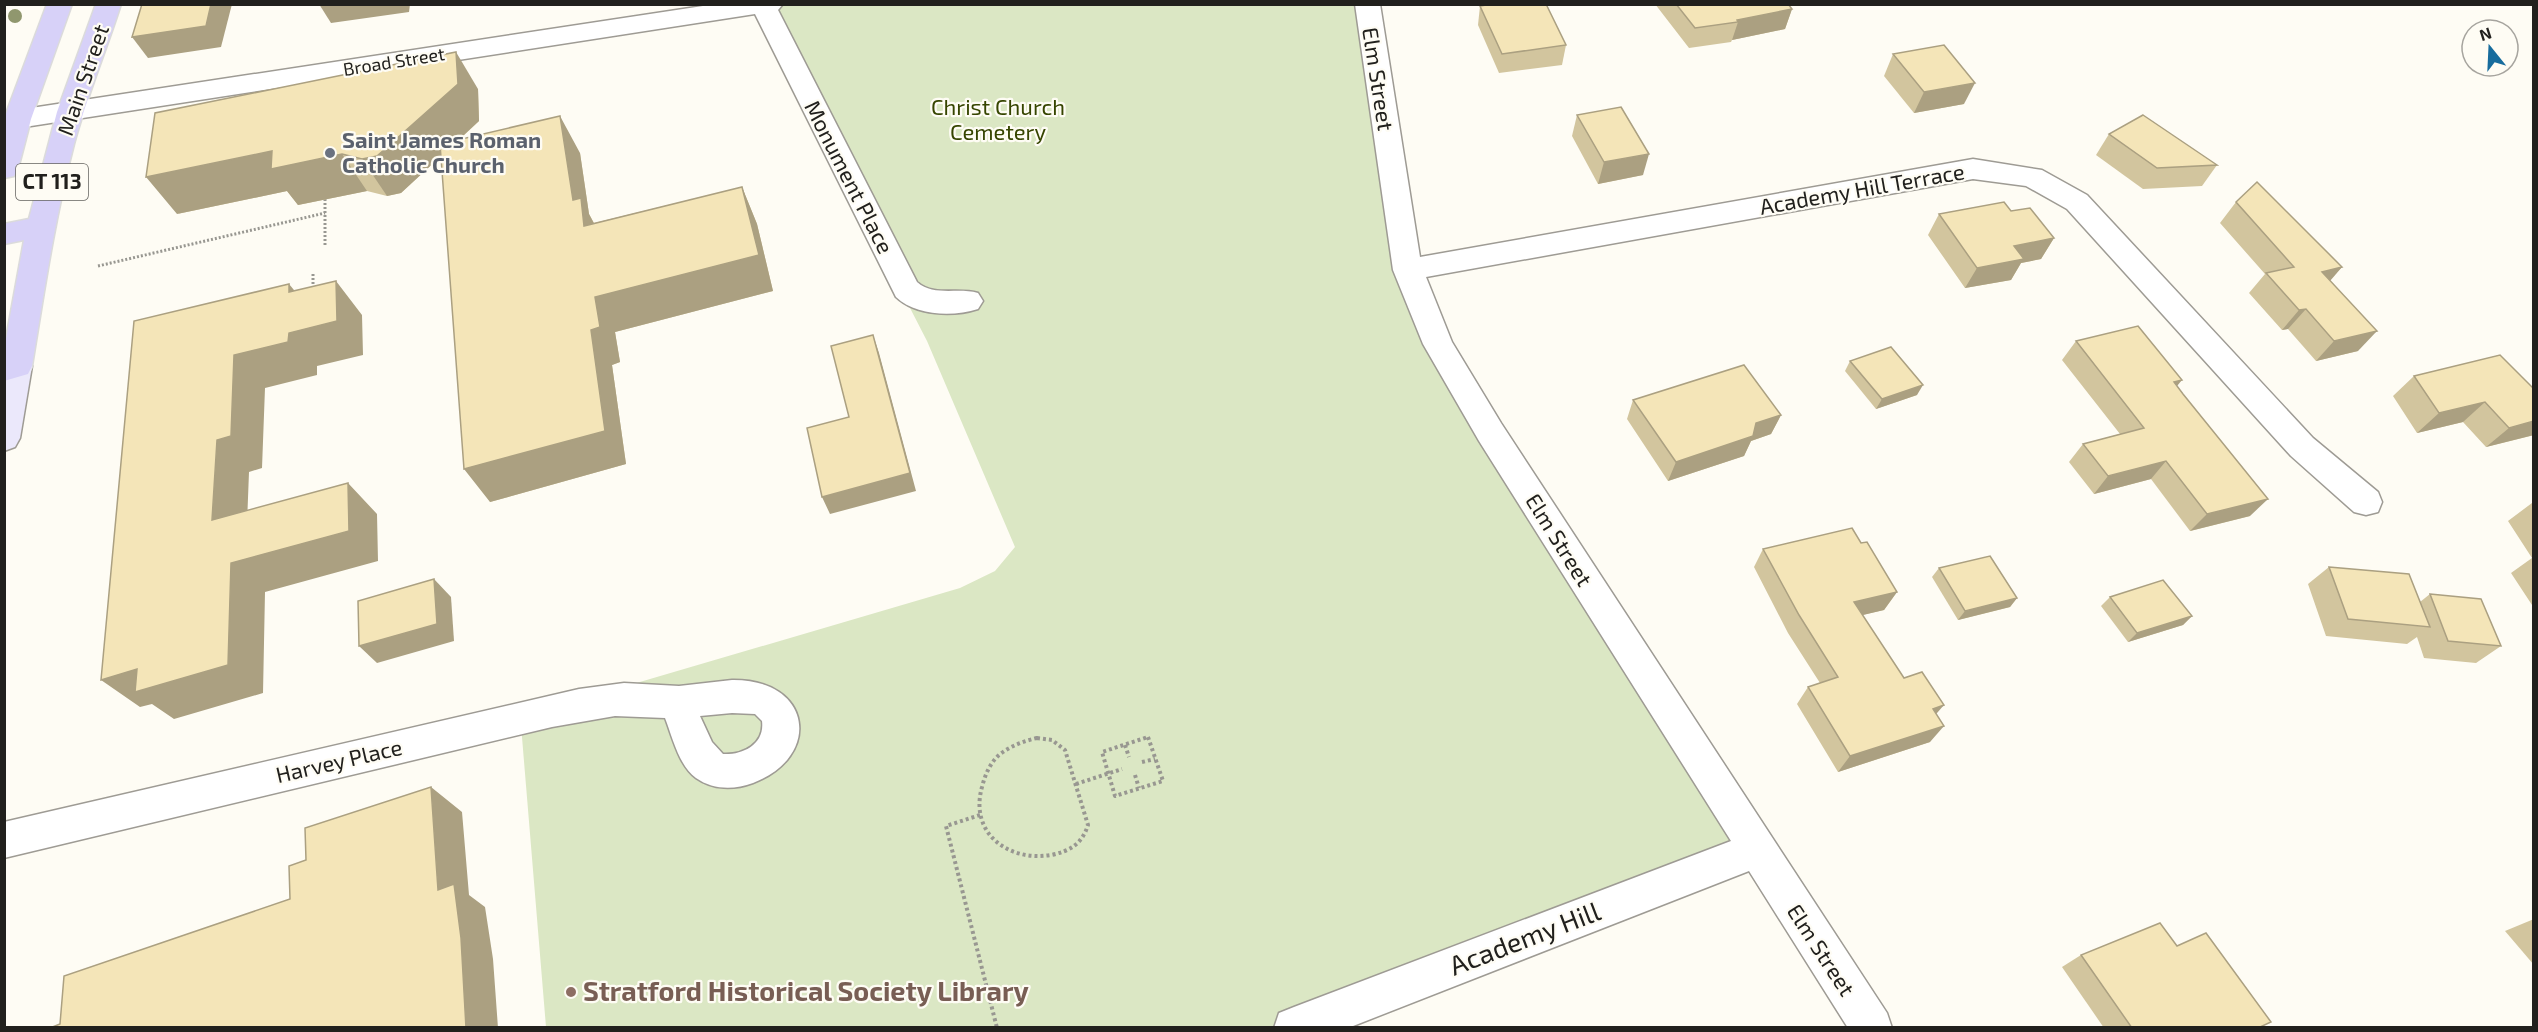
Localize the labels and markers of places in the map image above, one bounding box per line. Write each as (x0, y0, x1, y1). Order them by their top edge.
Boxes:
place label: Saint James Roman Catholic Church (342, 126, 541, 177)
marker: Saint James Roman Catholic Church (323, 146, 337, 160)
place label: Stratford Historical Society Library (583, 974, 1029, 1007)
marker: Stratford Historical Society Library (564, 985, 578, 999)

